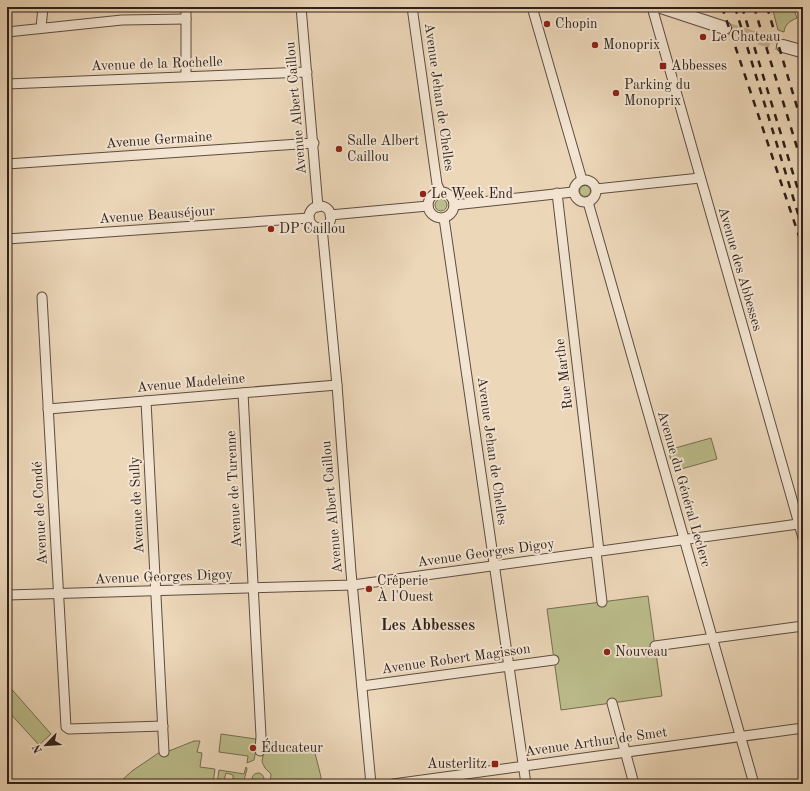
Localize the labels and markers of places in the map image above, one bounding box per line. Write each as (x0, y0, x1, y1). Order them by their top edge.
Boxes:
place label: Chopin (555, 17, 598, 31)
marker: Chopin (542, 19, 552, 29)
place label: Le Chateau (711, 30, 781, 44)
marker: Le Chateau (698, 32, 708, 42)
place label: Monoprix (603, 38, 660, 52)
marker: Monoprix (590, 40, 600, 50)
place label: Abbesses (671, 59, 727, 73)
marker: Abbesses (658, 61, 668, 71)
place label: Parking du Monoprix (624, 78, 691, 108)
marker: Parking du Monoprix (611, 88, 621, 98)
place label: Salle Albert Caillou (347, 134, 419, 164)
marker: Salle Albert Caillou (334, 144, 344, 154)
place label: Le Week End (431, 187, 513, 201)
marker: Le Week End (418, 189, 428, 199)
place label: DP Caillou (279, 222, 346, 236)
marker: DP Caillou (266, 224, 276, 234)
place label: Crêperie À l'Ouest (377, 574, 434, 604)
marker: Crêperie À l'Ouest (364, 584, 374, 594)
place label: Nouveau (615, 645, 668, 659)
marker: Nouveau (602, 647, 612, 657)
place label: Éducateur (261, 738, 323, 755)
marker: Éducateur (248, 743, 258, 753)
place label: Austerlitz (427, 757, 487, 771)
marker: Austerlitz (490, 759, 500, 769)

